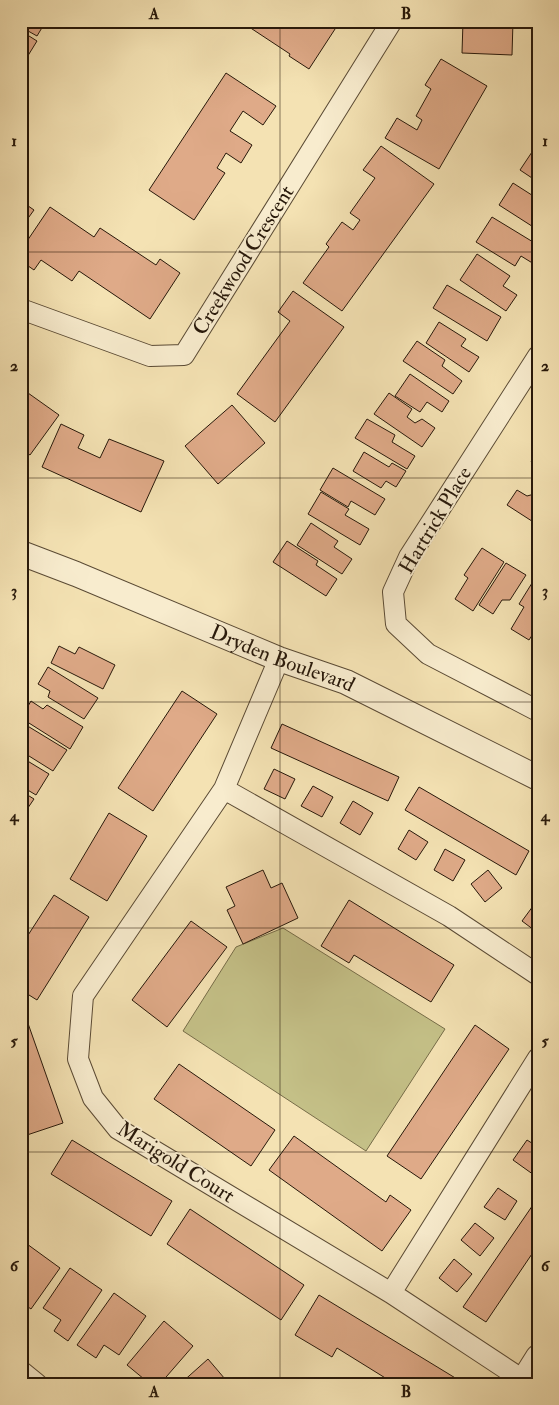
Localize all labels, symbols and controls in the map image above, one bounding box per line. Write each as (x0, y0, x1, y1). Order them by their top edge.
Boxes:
text: A (148, 4, 160, 24)
text: B (401, 4, 411, 24)
text: 1 (11, 131, 17, 151)
text: 1 (542, 131, 548, 151)
street label: Creekwood Crescent (186, 180, 301, 340)
text: 2 (10, 356, 18, 376)
text: 2 (541, 356, 549, 376)
street label: Hartrick Place (393, 462, 478, 579)
text: 3 (11, 581, 17, 601)
text: 3 (542, 581, 548, 601)
street label: Dryden Boulevard (206, 619, 360, 699)
text: 4 (9, 806, 20, 826)
text: 4 (540, 806, 551, 826)
text: 5 (10, 1031, 18, 1051)
text: 5 (541, 1031, 549, 1051)
street label: Marigold Court (112, 1116, 240, 1209)
text: 6 (10, 1256, 20, 1276)
text: 6 (541, 1256, 551, 1276)
text: A (148, 1382, 160, 1402)
text: B (401, 1382, 411, 1402)

